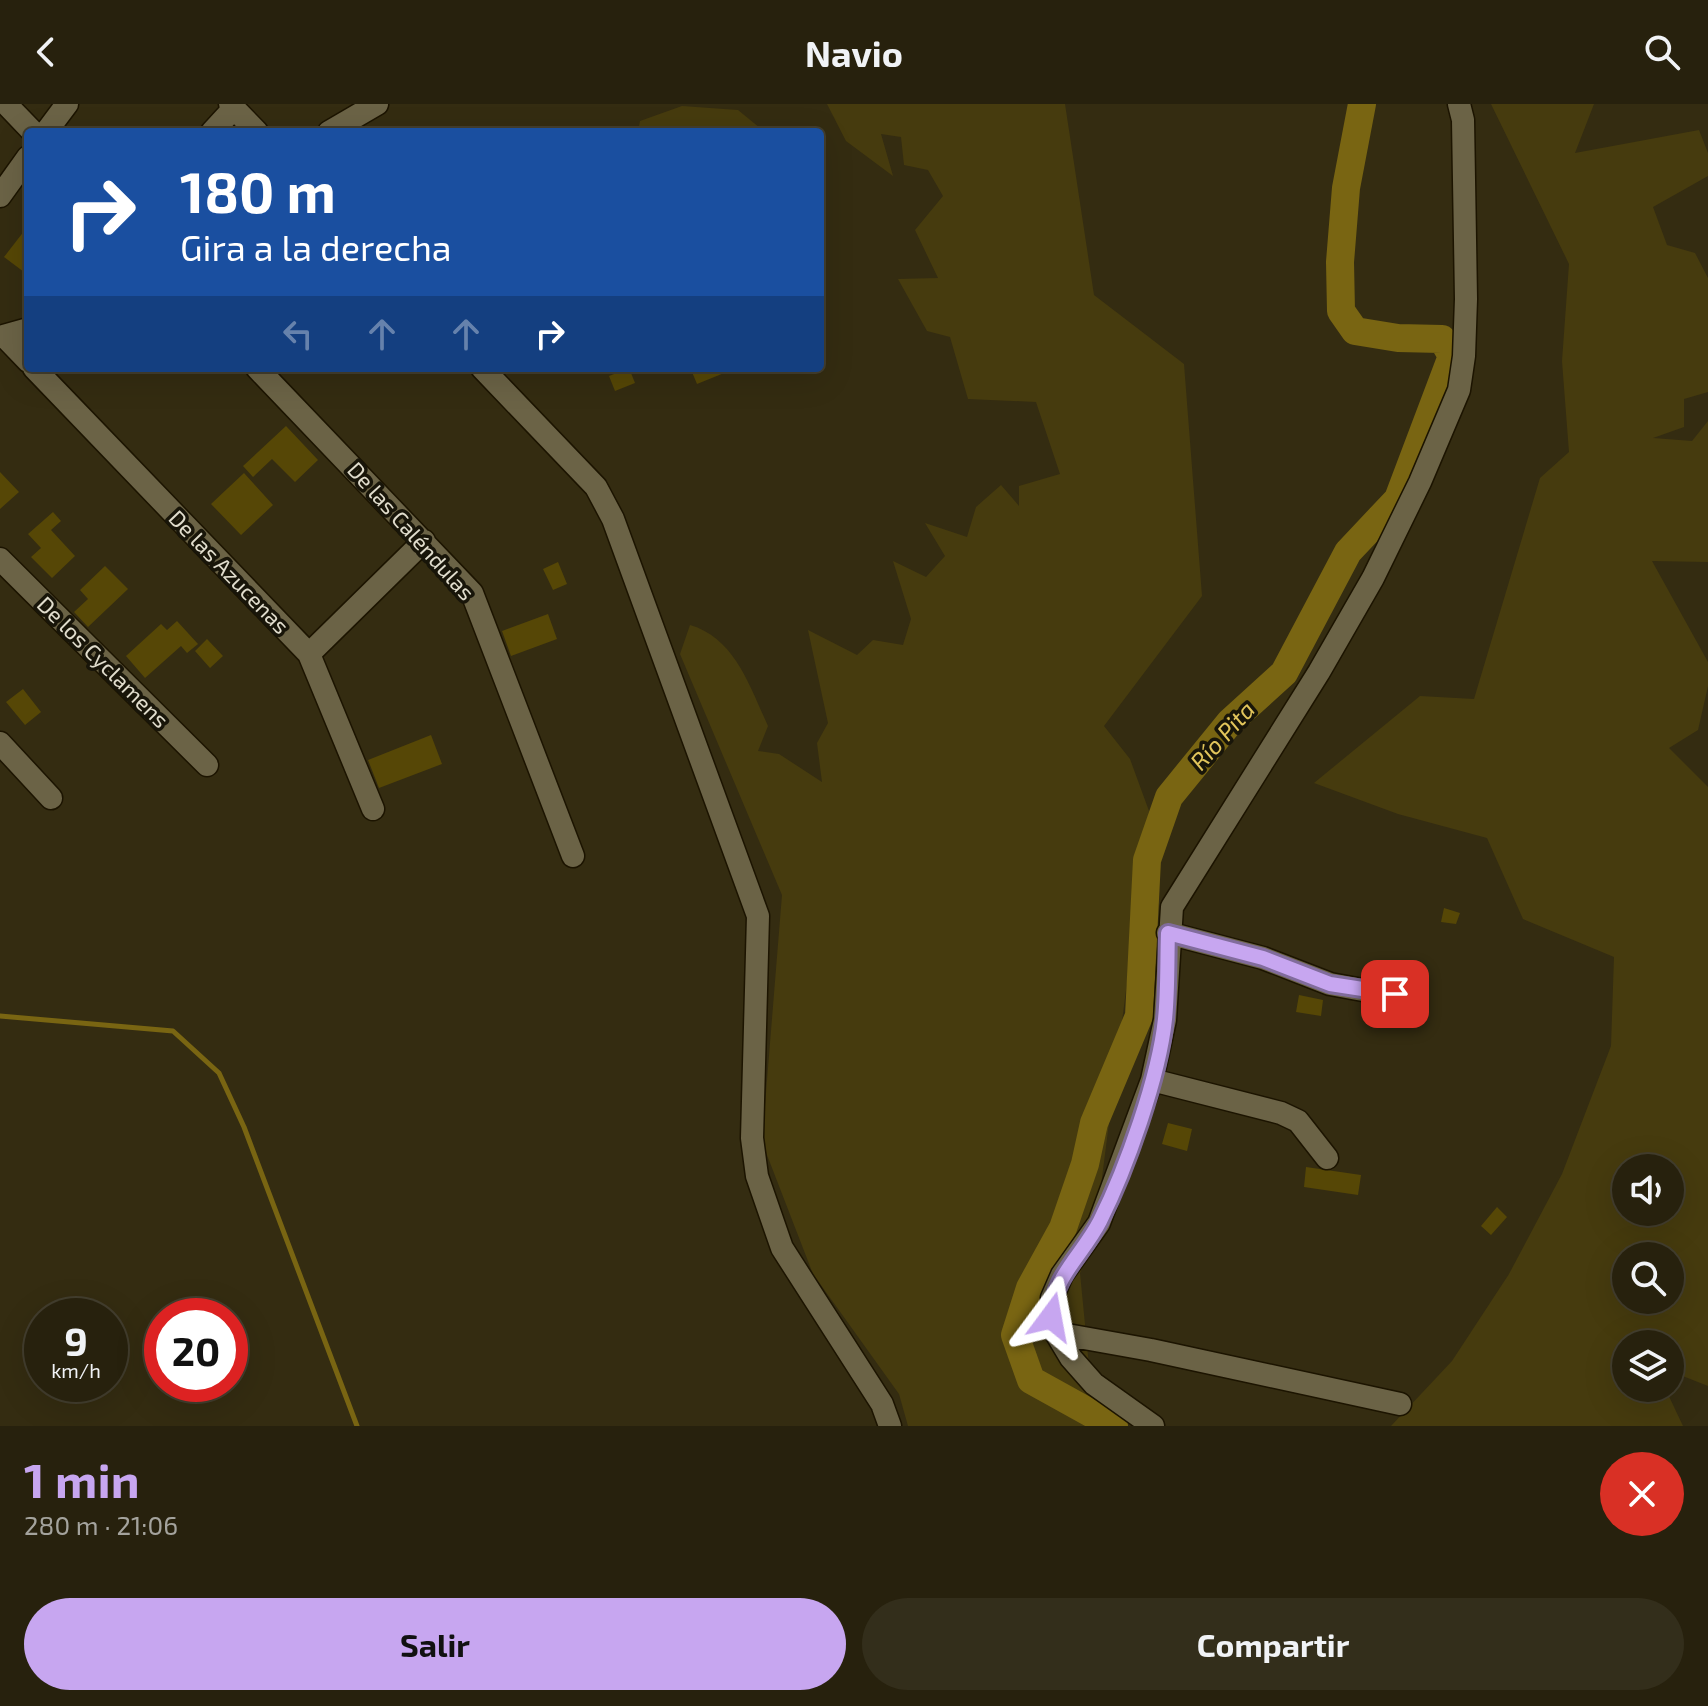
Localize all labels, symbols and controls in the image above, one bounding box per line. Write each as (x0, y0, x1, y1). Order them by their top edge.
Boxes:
icon: back (24, 30, 68, 74)
icon: search (1640, 30, 1684, 74)
text: Navio (805, 31, 903, 74)
text: 180 m (180, 157, 336, 224)
icon: right (48, 160, 152, 264)
text: Gira a la derecha (180, 225, 452, 268)
icon: left (276, 312, 320, 356)
icon: ahead (360, 312, 404, 356)
icon: ahead (444, 312, 488, 356)
icon: right (528, 312, 572, 356)
street label: De las Caléndulas (343, 456, 481, 605)
street label: De las Azucenas (164, 504, 295, 638)
street label: De los Cyclamens (33, 590, 175, 732)
water label: Río Pita (1184, 695, 1260, 775)
pin (1361, 960, 1429, 1028)
icon: arrive (1373, 972, 1417, 1016)
map controls (1612, 1154, 1684, 1402)
button: sound (1612, 1154, 1684, 1226)
button: search (1612, 1242, 1684, 1314)
position arrow (1009, 1275, 1093, 1359)
speed limit sign: 20 (144, 1298, 248, 1402)
text: 9 (64, 1316, 88, 1364)
button: layers (1612, 1330, 1684, 1402)
text: km/h (51, 1358, 101, 1382)
text: 1 min (24, 1450, 140, 1508)
button: close (1600, 1452, 1684, 1536)
text: 280 m · 21:06 (24, 1509, 178, 1540)
button: Salir (24, 1598, 846, 1690)
button: Compartir (862, 1598, 1684, 1690)

